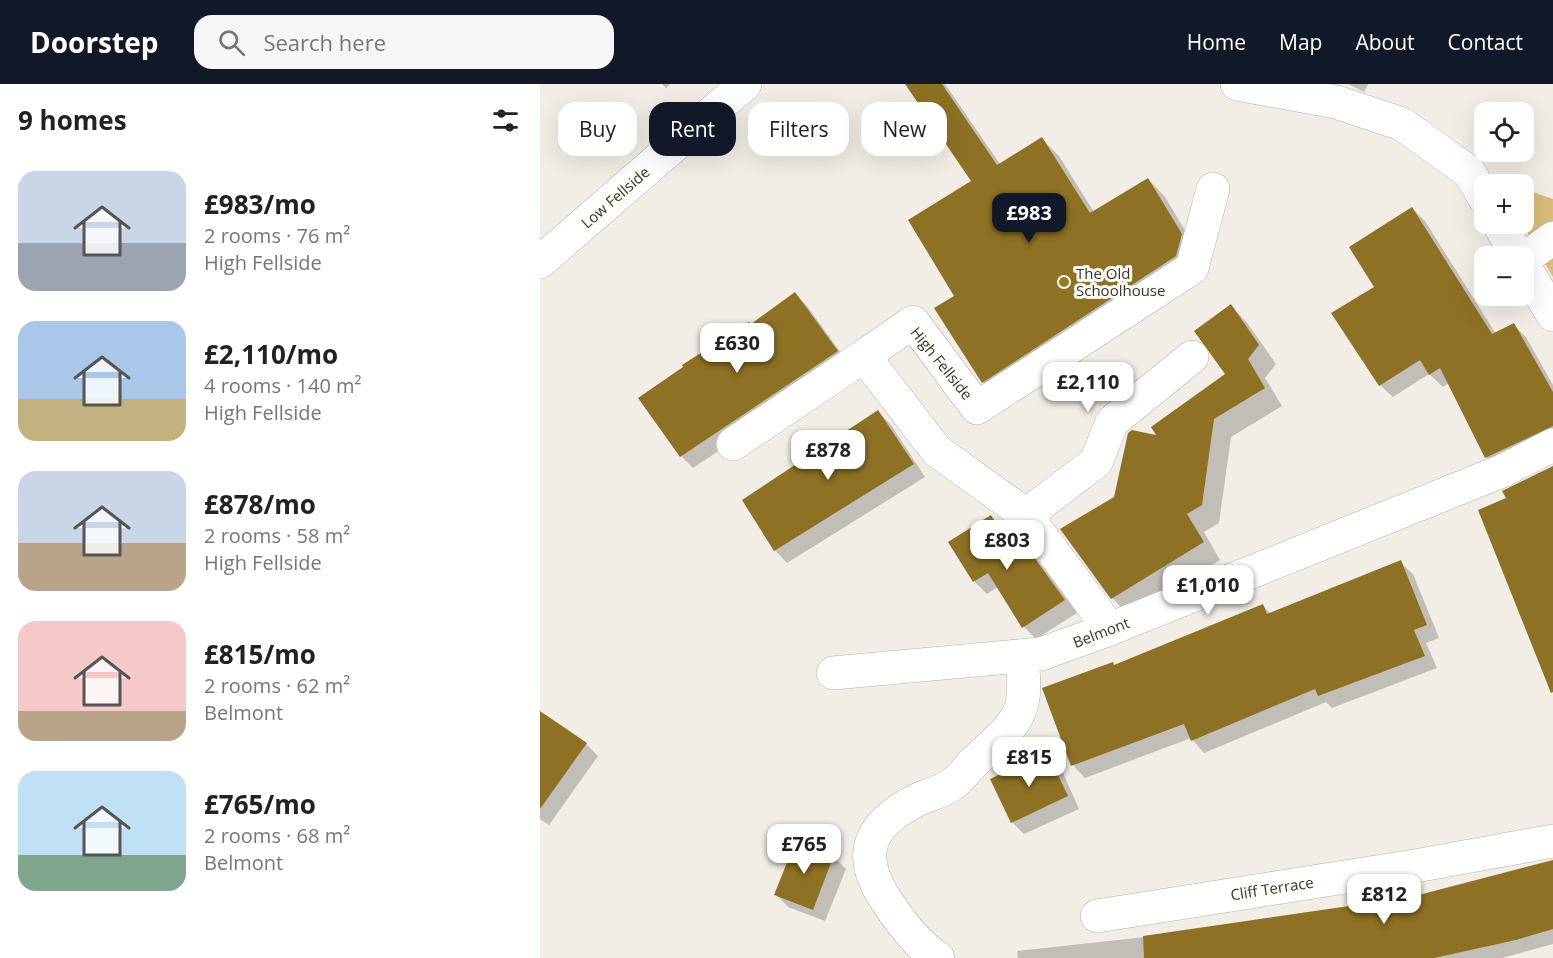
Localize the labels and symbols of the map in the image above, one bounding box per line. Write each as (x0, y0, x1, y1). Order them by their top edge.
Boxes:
street label: Low Fellside (576, 162, 654, 232)
pin: £983 (993, 193, 1065, 244)
place label: The Old Schoolhouse (1076, 263, 1165, 300)
marker: The Old Schoolhouse (1057, 275, 1071, 289)
street label: High Fellside (906, 322, 978, 404)
pin: £630 (701, 323, 773, 374)
pin: £2,110 (1039, 362, 1137, 413)
pin: £878 (792, 430, 864, 481)
pin: £803 (971, 520, 1043, 571)
pin: £1,010 (1159, 565, 1257, 616)
street label: Belmont (1070, 612, 1132, 652)
pin: £815 (993, 737, 1065, 788)
pin: £765 (768, 824, 840, 875)
street label: Cliff Terrace (1229, 872, 1315, 904)
pin: £812 (1348, 874, 1420, 925)

